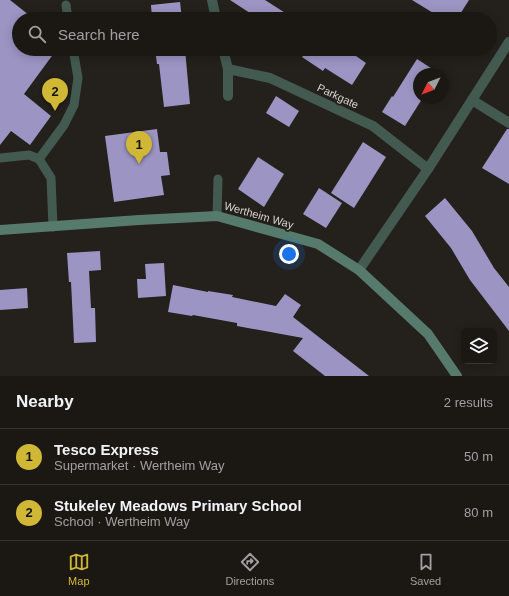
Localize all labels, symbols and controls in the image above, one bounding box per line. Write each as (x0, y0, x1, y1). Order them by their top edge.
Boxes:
search box (12, 12, 497, 56)
icon: search (26, 23, 48, 45)
text: Search here (58, 26, 140, 43)
north arrow (413, 68, 449, 104)
pin: 2 (42, 78, 68, 111)
street label: Parkgate (316, 81, 360, 111)
pin: 1 (126, 131, 152, 164)
street label: Wertheim Way (223, 199, 296, 231)
your location (279, 244, 299, 264)
map controls (461, 328, 497, 364)
button: layers (461, 328, 497, 364)
text: Nearby (16, 392, 74, 411)
text: 2 results (444, 395, 493, 410)
text: Tesco Express (54, 441, 159, 458)
text: 1 (25, 449, 33, 464)
text: 50 m (464, 449, 493, 464)
text: Supermarket · Wertheim Way (54, 458, 225, 473)
text: Stukeley Meadows Primary School (54, 497, 302, 514)
text: 2 (25, 505, 33, 520)
text: 80 m (464, 505, 493, 520)
text: School · Wertheim Way (54, 514, 190, 529)
tab: Map (68, 551, 90, 587)
tab: Directions (225, 551, 274, 587)
tab: Saved (410, 551, 441, 587)

